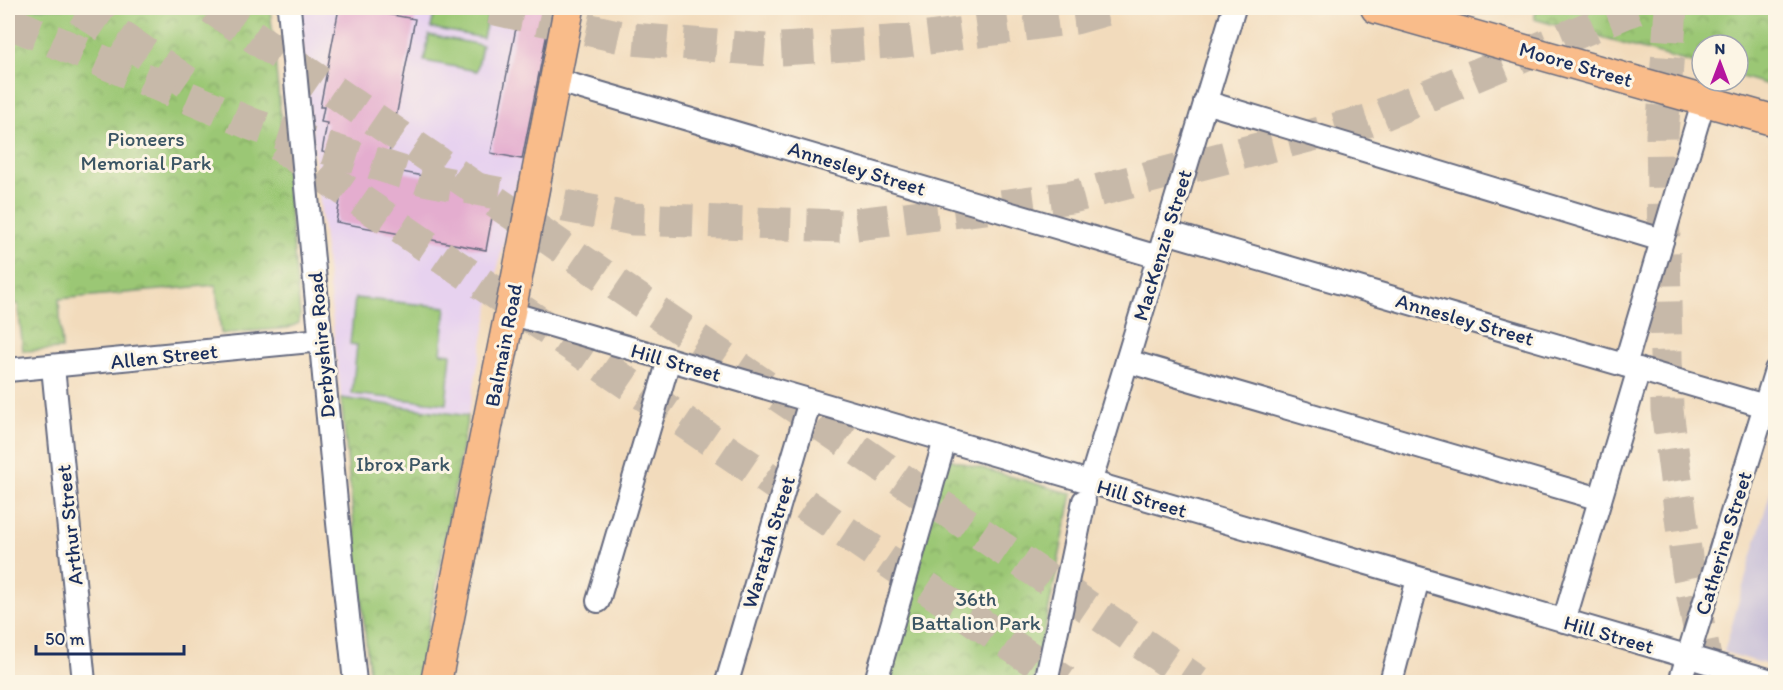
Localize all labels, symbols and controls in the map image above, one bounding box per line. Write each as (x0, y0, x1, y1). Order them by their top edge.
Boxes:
north arrow (1690, 33, 1750, 93)
street label: Moore Street (1516, 36, 1636, 92)
text: N (1715, 39, 1725, 58)
park label: Pioneers Memorial Park (80, 126, 212, 175)
street label: Annesley Street (785, 135, 929, 201)
street label: MacKenzie Street (1127, 166, 1197, 324)
street label: Derbyshire Road (302, 270, 340, 419)
street label: Balmain Road (479, 281, 527, 409)
street label: Annesley Street (1393, 287, 1537, 351)
street label: Hill Street (628, 337, 724, 387)
street label: Allen Street (109, 338, 219, 374)
park label: Ibrox Park (356, 451, 450, 476)
street label: Arthur Street (50, 463, 88, 587)
street label: Catherine Street (1689, 468, 1757, 618)
street label: Waratah Street (736, 473, 800, 611)
street label: Hill Street (1094, 473, 1190, 523)
park label: 36th Battalion Park (911, 586, 1041, 635)
street label: Hill Street (1561, 609, 1657, 659)
scale bar (36, 618, 184, 656)
text: 50 m (45, 628, 85, 650)

